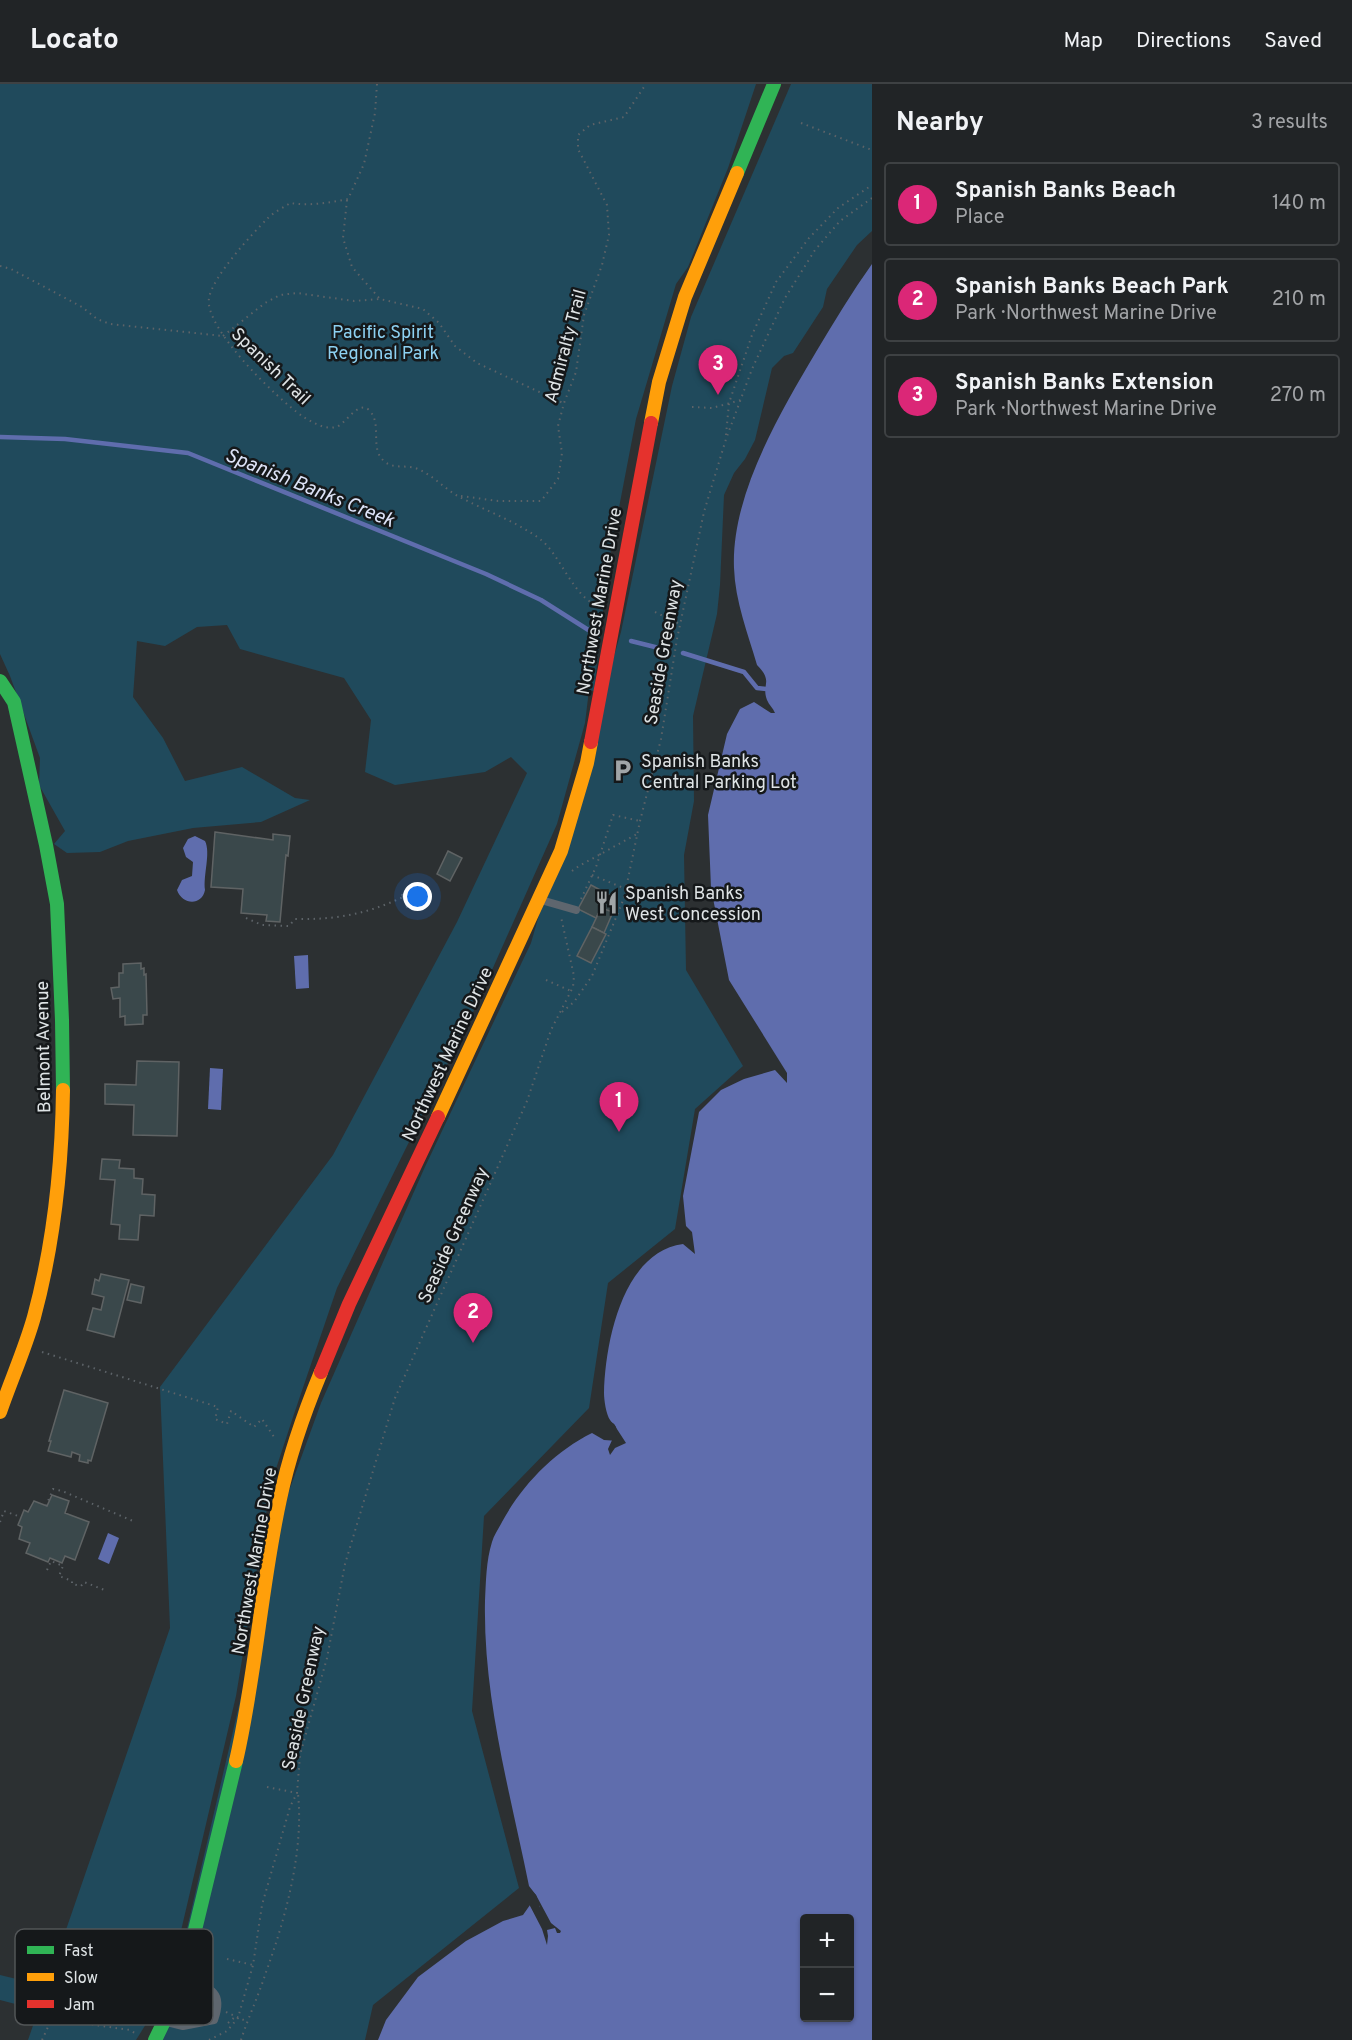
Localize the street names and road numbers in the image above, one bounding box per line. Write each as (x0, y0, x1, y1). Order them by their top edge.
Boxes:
street label: Admiralty Trail (540, 287, 593, 406)
street label: Spanish Trail (225, 323, 315, 411)
street label: Northwest Marine Drive (573, 506, 628, 697)
street label: Seaside Greenway (640, 578, 689, 727)
street label: Northwest Marine Drive (398, 964, 499, 1146)
street label: Belmont Avenue (32, 981, 57, 1113)
street label: Seaside Greenway (414, 1164, 495, 1307)
street label: Northwest Marine Drive (228, 1466, 283, 1657)
street label: Seaside Greenway (278, 1624, 331, 1773)

